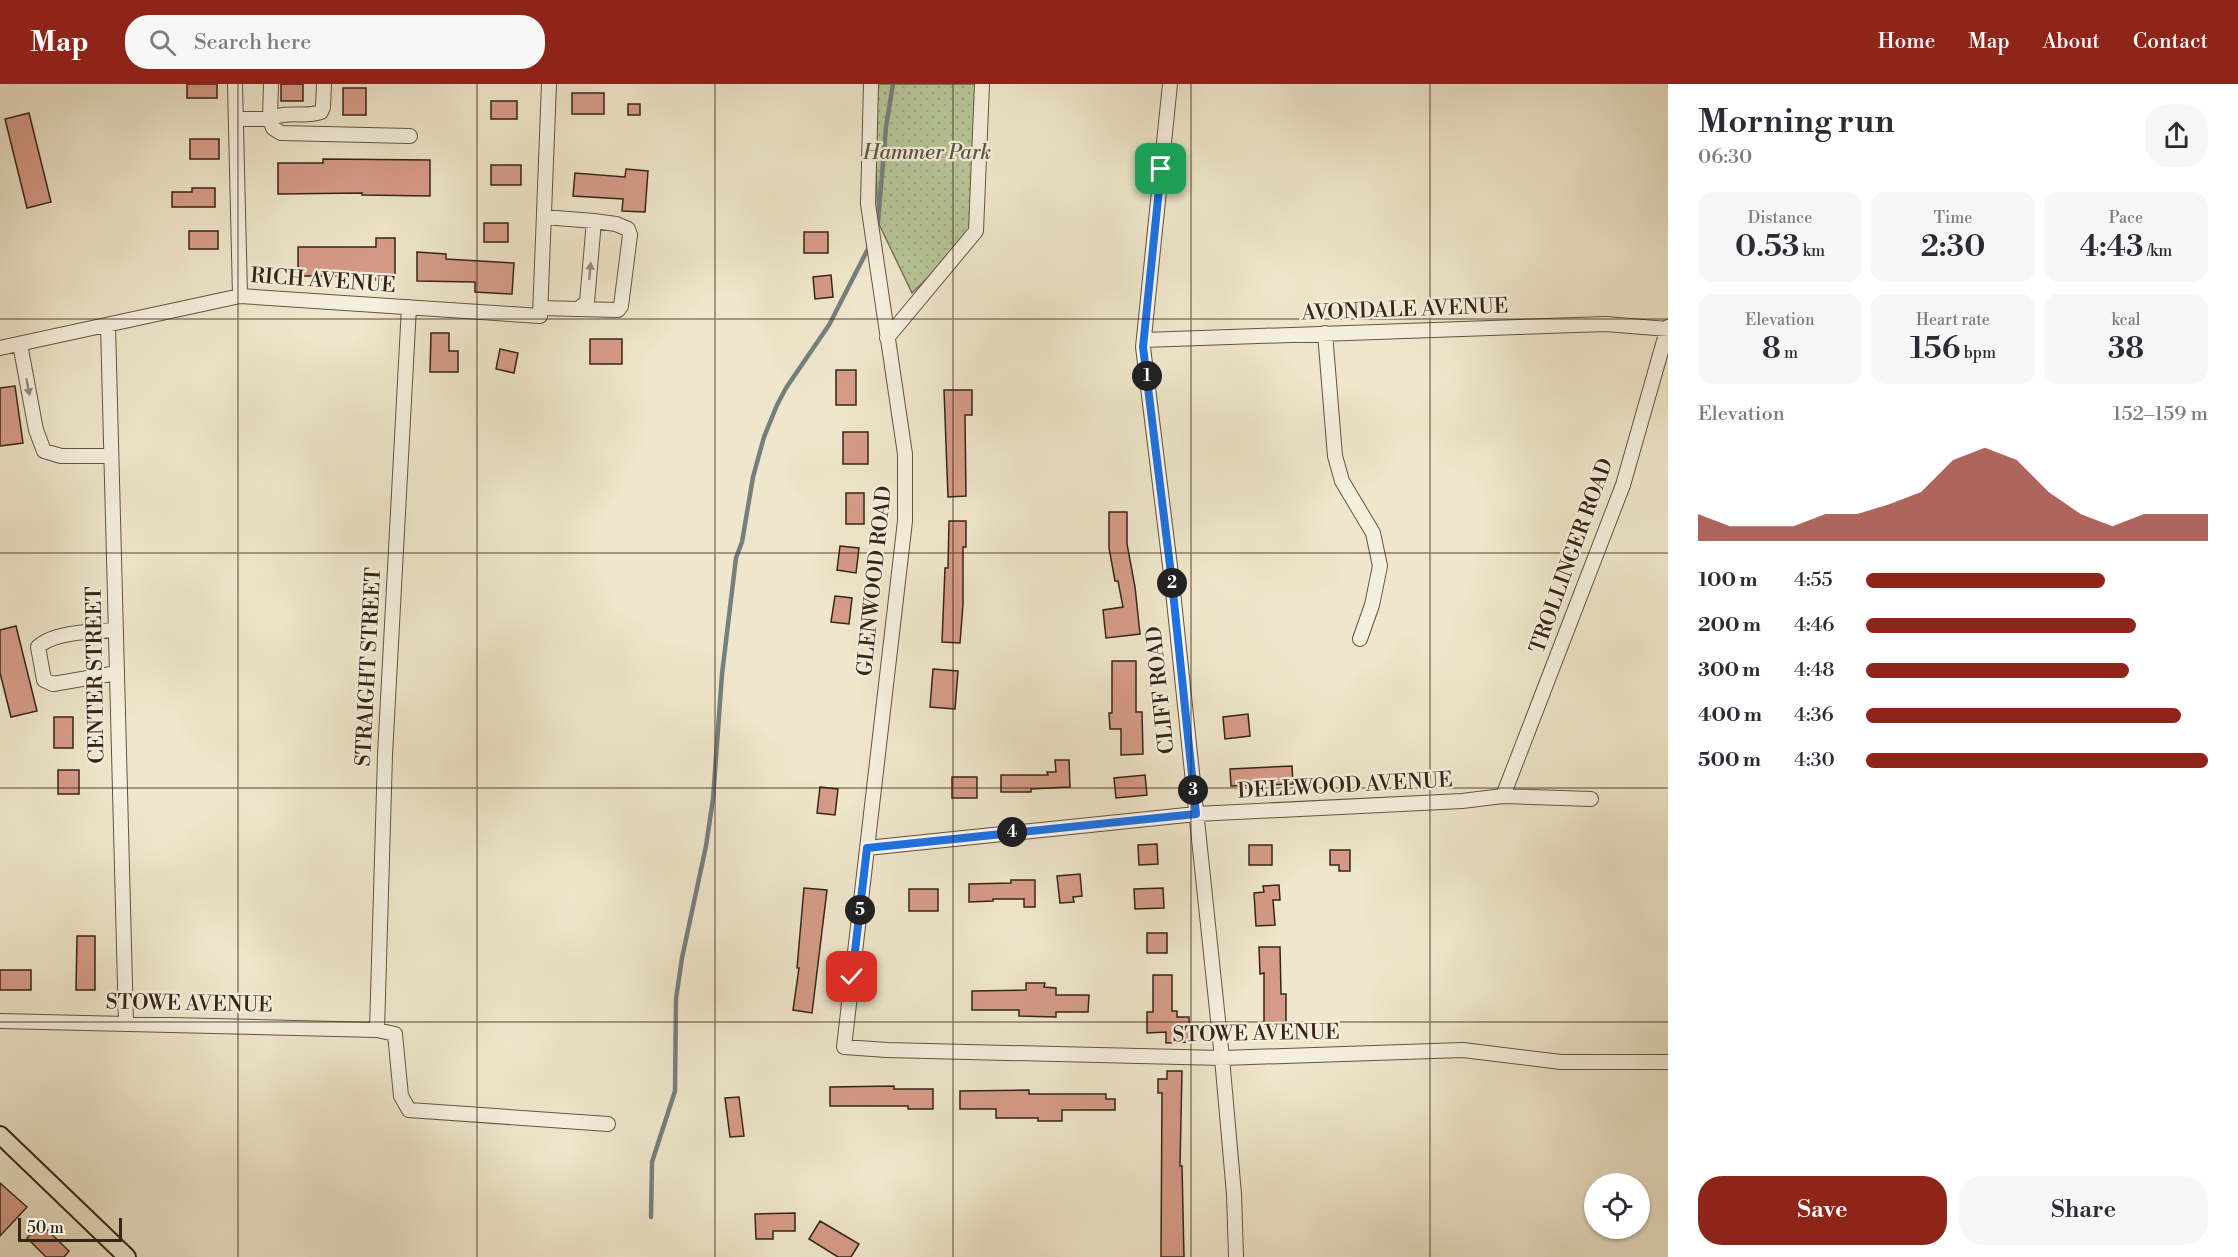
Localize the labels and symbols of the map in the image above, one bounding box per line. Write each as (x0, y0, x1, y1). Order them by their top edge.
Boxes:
park label: Hammer Park (862, 140, 991, 166)
pin (1135, 143, 1186, 194)
one-way arrow (585, 262, 594, 281)
street label: RICH AVENUE (250, 263, 396, 299)
street label: AVONDALE AVENUE (1300, 293, 1509, 327)
pin: 1 (1132, 361, 1162, 391)
one-way arrow (24, 378, 33, 397)
street label: TROLLINGER ROAD (1525, 455, 1619, 657)
street label: GLENWOOD ROAD (852, 484, 898, 678)
street label: STRAIGHT STREET (351, 567, 387, 767)
pin: 2 (1157, 568, 1187, 598)
street label: CENTER STREET (81, 586, 111, 764)
street label: CLIFF ROAD (1141, 625, 1181, 755)
street label: DELLWOOD AVENUE (1237, 767, 1453, 805)
pin: 3 (1178, 775, 1208, 805)
pin: 4 (997, 817, 1027, 847)
pin: 5 (845, 895, 875, 925)
pin (826, 951, 877, 1002)
street label: STOWE AVENUE (105, 990, 273, 1018)
street label: STOWE AVENUE (1172, 1020, 1340, 1048)
scale bar (18, 1215, 122, 1242)

